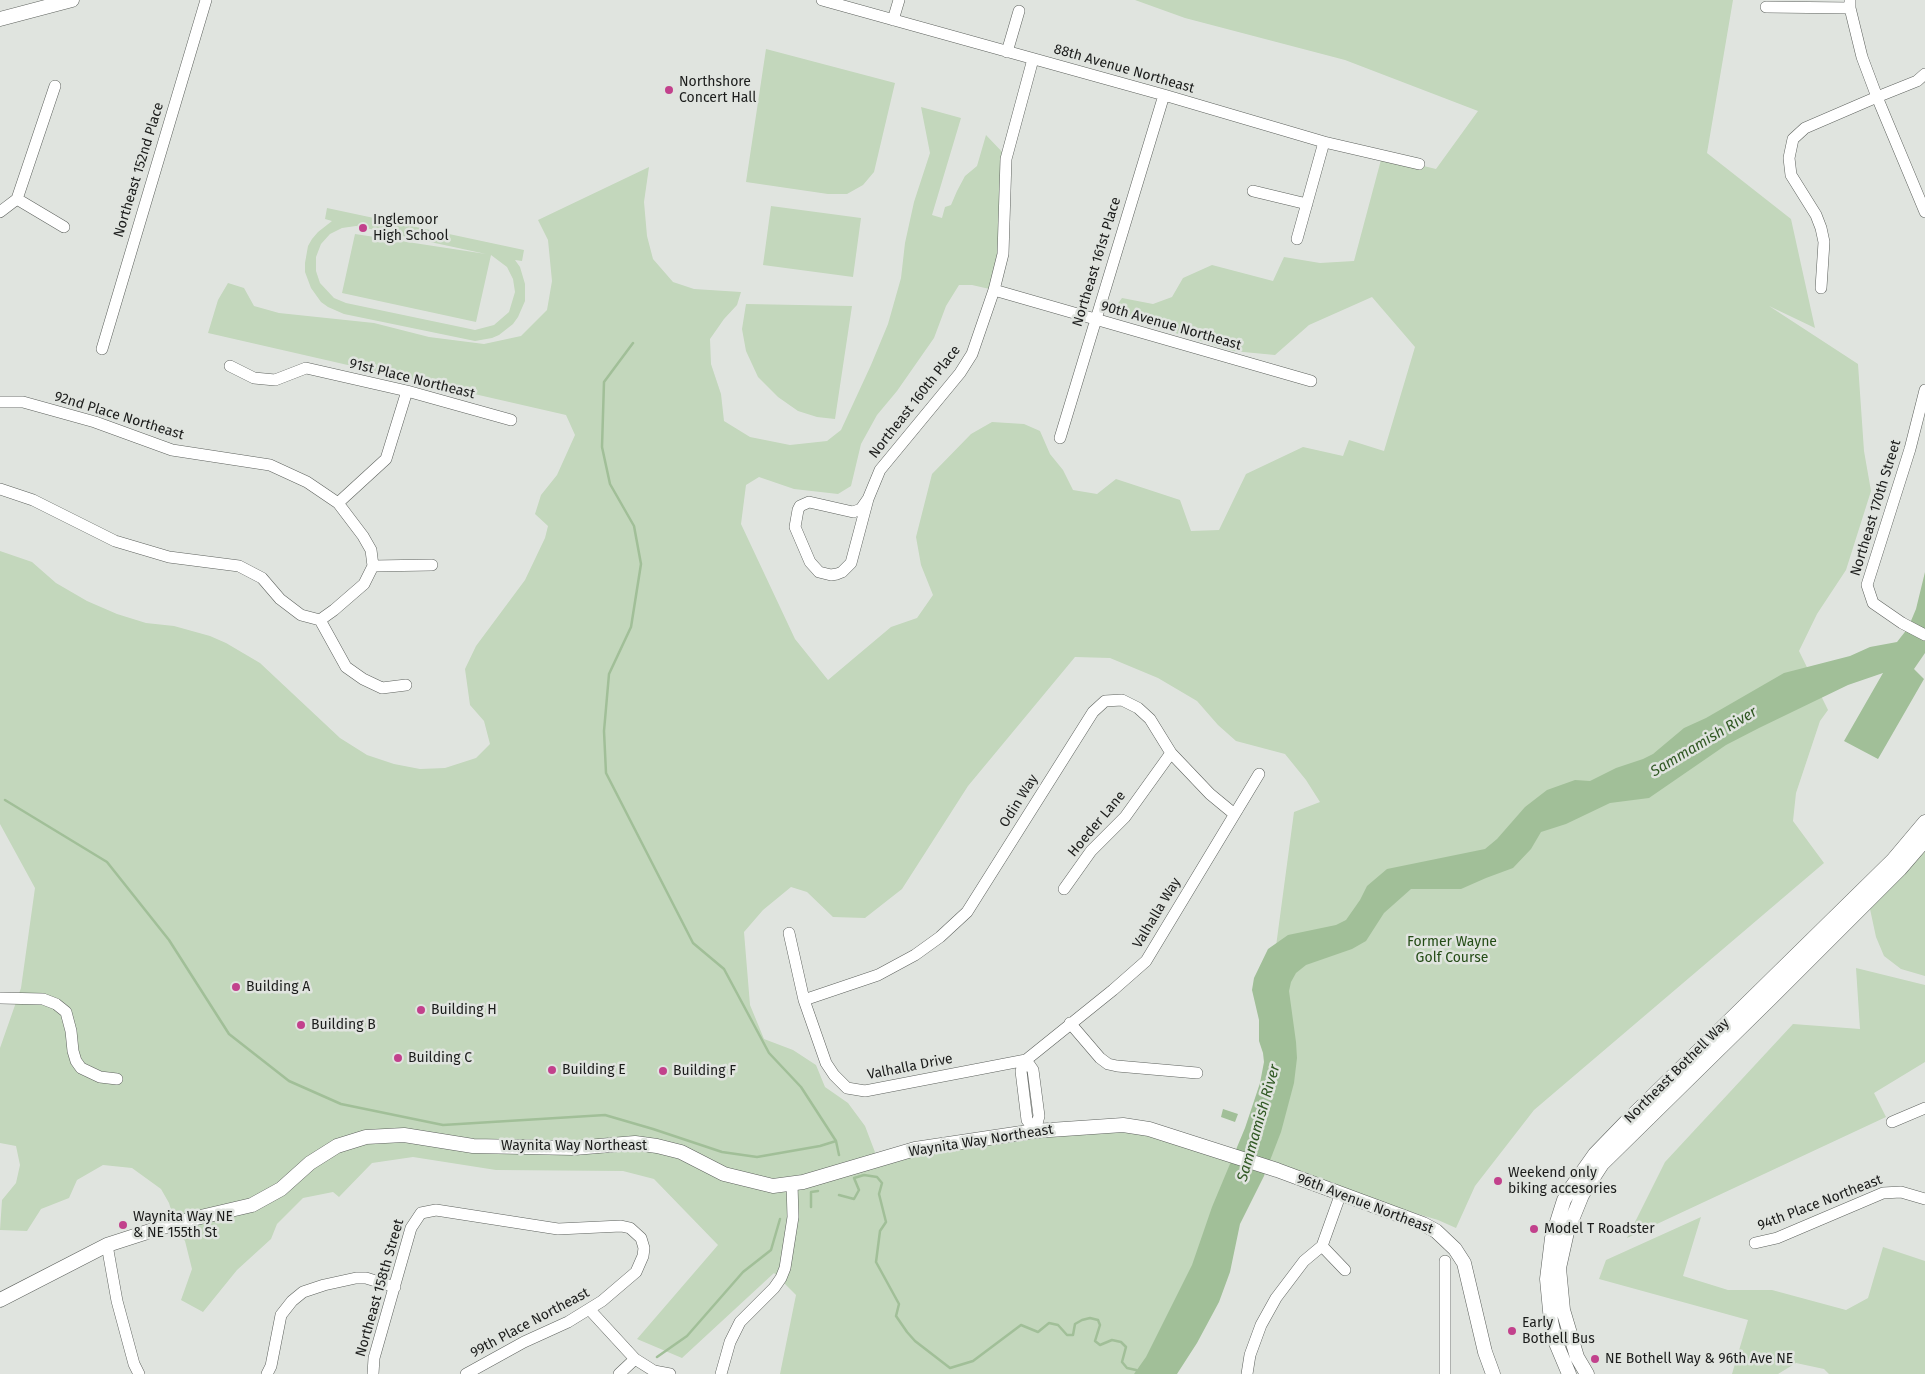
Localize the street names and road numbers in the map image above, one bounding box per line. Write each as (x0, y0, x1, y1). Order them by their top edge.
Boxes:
street label: 88th Avenue Northeast (1052, 41, 1196, 97)
street label: Northeast 152nd Place (110, 100, 168, 240)
street label: Northeast 161st Place (1069, 195, 1125, 329)
street label: 90th Avenue Northeast (1099, 298, 1243, 354)
street label: Northeast 160th Place (866, 342, 964, 462)
street label: 91st Place Northeast (347, 355, 477, 403)
street label: 92nd Place Northeast (52, 388, 186, 444)
street label: Northeast 170th Street (1847, 438, 1905, 578)
street label: Odin Way (996, 771, 1042, 831)
street label: Hoeder Lane (1065, 788, 1129, 860)
street label: Valhalla Way (1129, 875, 1185, 951)
street label: Northeast Bothell Way (1621, 1015, 1733, 1127)
street label: Valhalla Drive (866, 1050, 954, 1084)
street label: Waynita Way Northeast (908, 1121, 1054, 1161)
street label: Waynita Way Northeast (501, 1138, 647, 1154)
street label: 96th Avenue Northeast (1294, 1170, 1436, 1238)
street label: 94th Place Northeast (1755, 1172, 1885, 1234)
street label: Northeast 158th Street (352, 1217, 408, 1359)
street label: 99th Place Northeast (468, 1285, 592, 1361)

